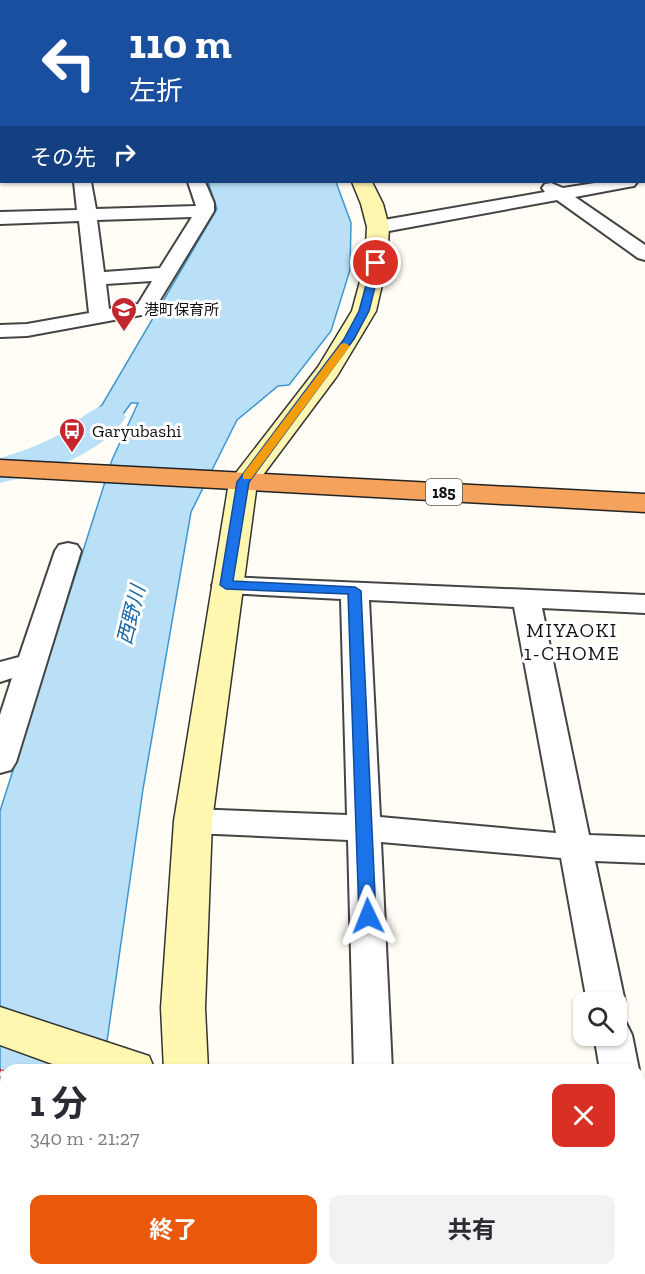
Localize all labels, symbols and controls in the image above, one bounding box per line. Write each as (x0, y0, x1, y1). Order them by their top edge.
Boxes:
text: 110 m (129, 18, 232, 69)
icon: left (30, 24, 108, 102)
text: 左折 (129, 75, 183, 107)
icon: right (108, 138, 141, 171)
text: その先 (30, 144, 96, 171)
pin (350, 237, 401, 288)
icon: arrive (359, 246, 392, 279)
school or university icon: 港町保育所 (109, 295, 139, 333)
place label: 港町保育所 (144, 301, 219, 319)
bus stop icon: Garyubashi (57, 416, 87, 454)
place label: Garyubashi (92, 420, 181, 442)
road number: 185 (426, 479, 462, 505)
water label: 西野川 (112, 581, 150, 647)
district label: MIYAOKI 1-CHOME (524, 618, 620, 665)
position arrow (336, 884, 400, 948)
map controls (573, 992, 627, 1046)
button: search (573, 992, 627, 1046)
text: 1 分 (30, 1082, 87, 1125)
button: close (552, 1084, 615, 1147)
text: 340 m · 21:27 (30, 1126, 140, 1150)
button: 終了 (30, 1195, 317, 1264)
button: 共有 (329, 1195, 615, 1264)

